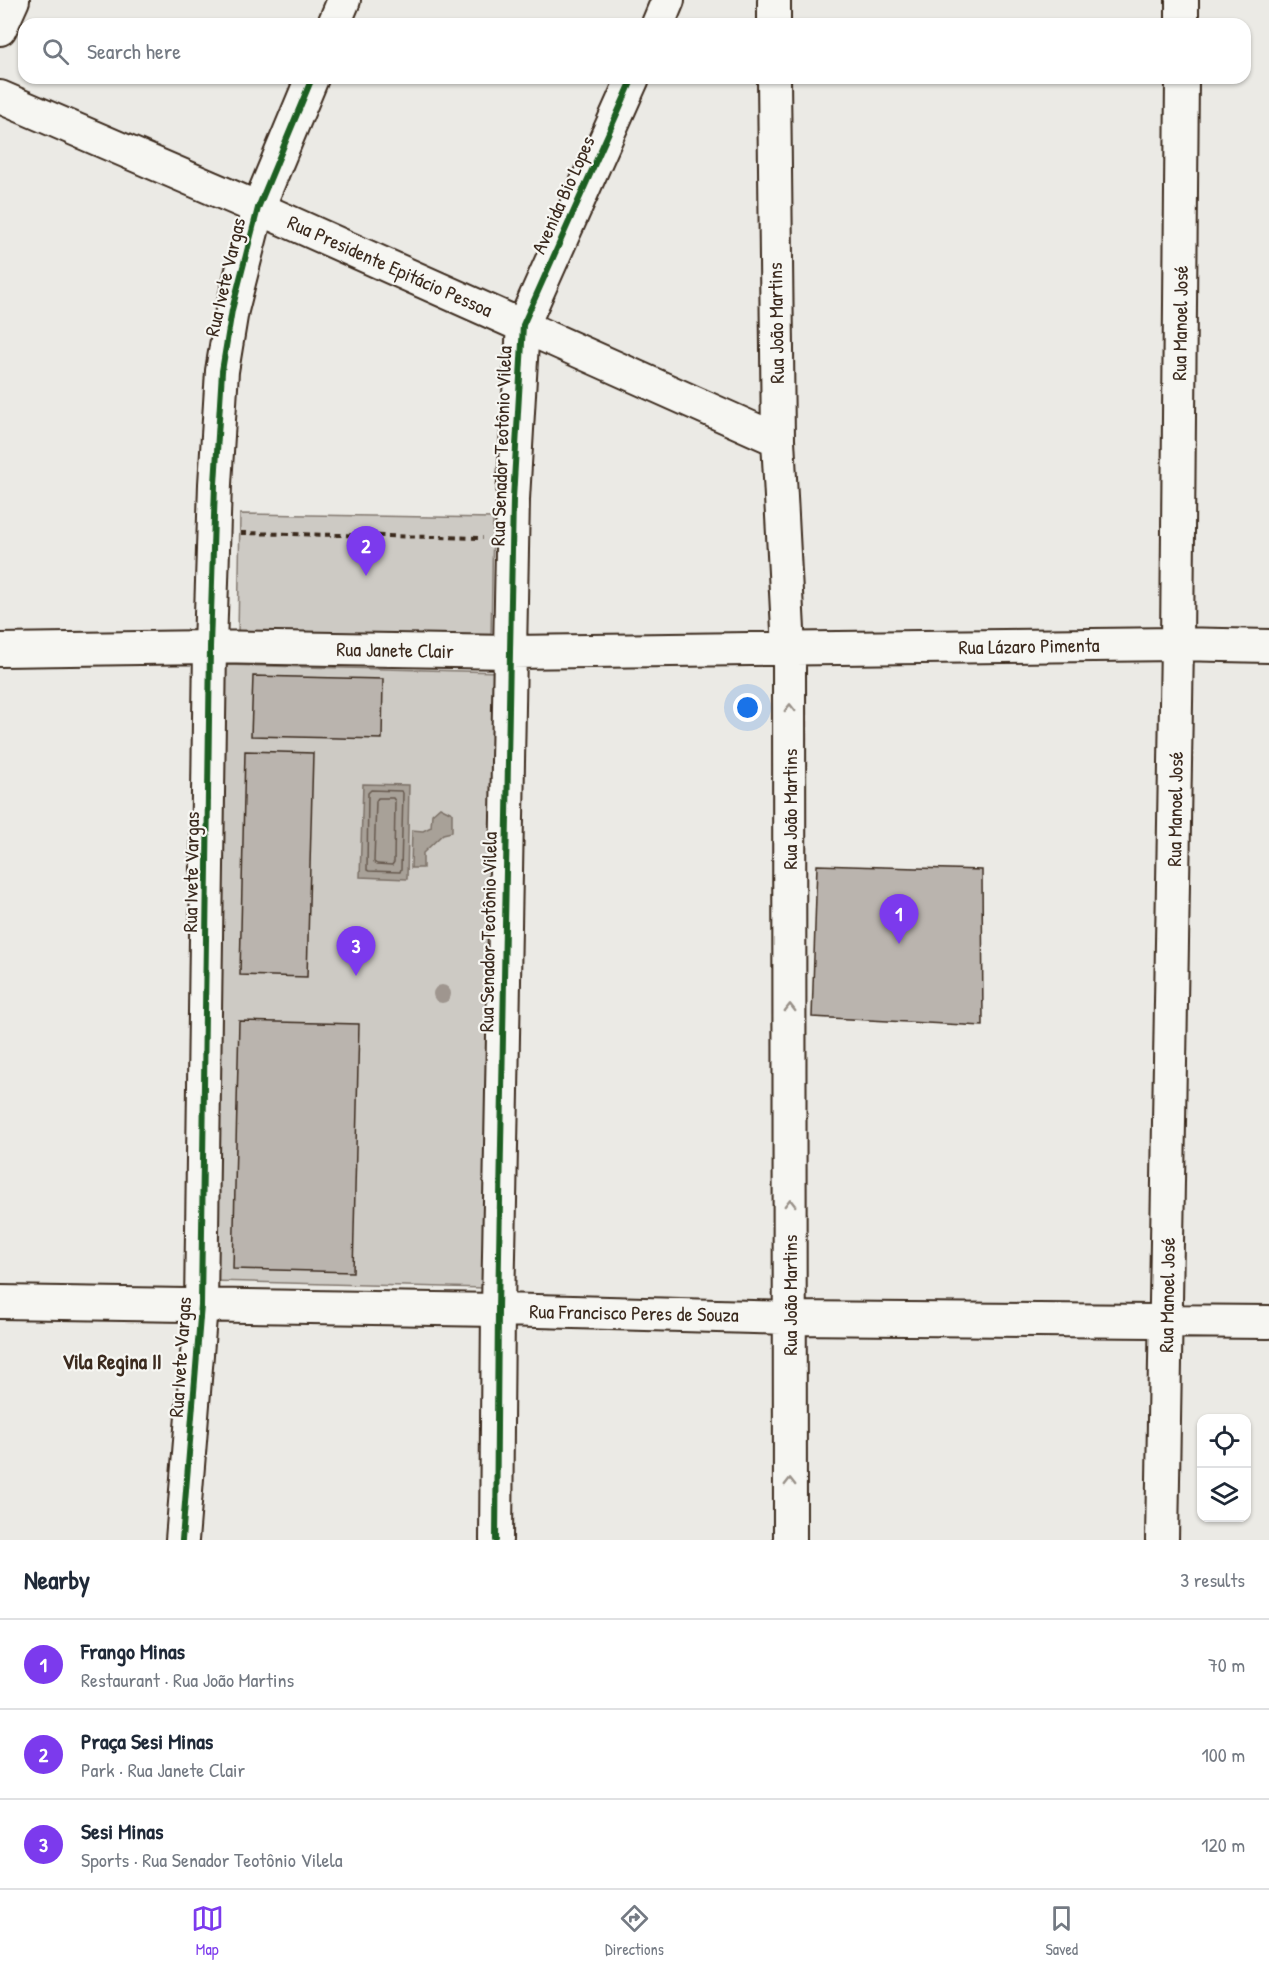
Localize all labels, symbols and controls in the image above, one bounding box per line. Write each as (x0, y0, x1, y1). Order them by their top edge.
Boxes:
search box (18, 18, 1251, 84)
icon: search (39, 35, 72, 68)
text: Search here (87, 36, 181, 66)
street label: Avenida Bio Lopes (524, 131, 601, 258)
street label: Rua Presidente Epitácio Pessoa (283, 208, 497, 323)
street label: Rua Ivete Vargas (198, 215, 251, 339)
street label: Rua João Martins (761, 262, 790, 384)
street label: Rua Manoel José (1165, 265, 1194, 381)
street label: Rua Senador Teotônio Vilela (484, 345, 517, 547)
pin: 2 (346, 526, 386, 576)
street label: Rua Lázaro Pimenta (958, 631, 1100, 660)
street label: Rua Janete Clair (336, 635, 454, 664)
your location (733, 693, 762, 722)
one-way arrow (784, 703, 796, 712)
street label: Rua João Martins (776, 748, 803, 870)
street label: Rua Manoel José (1160, 751, 1189, 867)
street label: Rua Ivete Vargas (176, 811, 205, 933)
street label: Rua Senador Teotônio Vilela (472, 831, 503, 1032)
pin: 1 (880, 894, 918, 944)
pin: 3 (336, 926, 376, 976)
one-way arrow (784, 1003, 796, 1012)
one-way arrow (784, 1198, 796, 1207)
street label: Rua João Martins (776, 1234, 803, 1356)
street label: Rua Manoel José (1152, 1237, 1181, 1353)
street label: Rua Ivete Vargas (162, 1295, 197, 1418)
street label: Rua Francisco Peres de Souza (529, 1297, 739, 1328)
district label: Vila Regina II (62, 1347, 162, 1377)
map controls (1197, 1414, 1251, 1522)
button: locate (1197, 1414, 1251, 1468)
button: layers (1197, 1468, 1251, 1522)
one-way arrow (784, 1477, 796, 1486)
text: Nearby (24, 1562, 90, 1597)
text: 3 results (1180, 1566, 1245, 1593)
text: Frango Minas (81, 1636, 185, 1666)
text: 1 (40, 1651, 47, 1678)
text: 70 m (1208, 1651, 1245, 1678)
text: Restaurant · Rua João Martins (81, 1666, 294, 1693)
text: Praça Sesi Minas (81, 1726, 213, 1756)
text: 2 (39, 1741, 48, 1768)
text: 100 m (1202, 1741, 1245, 1768)
text: Park · Rua Janete Clair (81, 1756, 245, 1783)
text: Sesi Minas (81, 1816, 163, 1846)
text: 3 (39, 1831, 48, 1858)
text: 120 m (1201, 1831, 1245, 1858)
text: Sports · Rua Senador Teotônio Vilela (81, 1846, 343, 1873)
tab: Map (191, 1902, 224, 1960)
tab: Directions (605, 1902, 664, 1960)
tab: Saved (1045, 1902, 1078, 1960)

